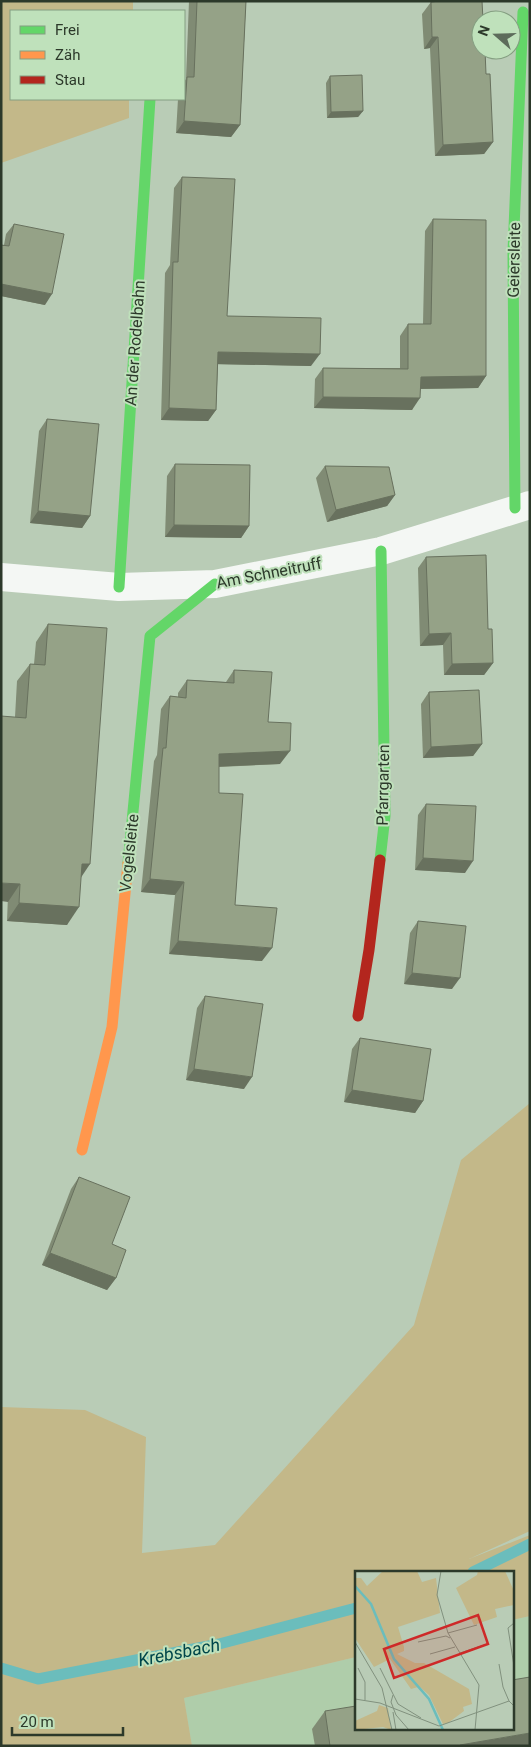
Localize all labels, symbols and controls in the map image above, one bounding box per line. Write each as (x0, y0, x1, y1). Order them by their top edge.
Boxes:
legend (10, 10, 185, 100)
north arrow (471, 10, 521, 60)
text: Frei (55, 21, 80, 39)
text: N (475, 23, 493, 38)
text: Zäh (55, 46, 80, 64)
text: Stau (55, 71, 85, 89)
street label: Geiersleite (504, 222, 524, 298)
street label: An der Rodelbahn (121, 280, 149, 406)
street label: Am Schneitruff (215, 553, 324, 593)
street label: Pfarrgarten (373, 744, 393, 826)
street label: Vogelsleite (115, 813, 143, 893)
inset map (355, 1571, 514, 1730)
water label: Krebsbach (136, 1634, 222, 1670)
scale bar (12, 1704, 124, 1736)
text: 20 m (20, 1713, 54, 1731)

